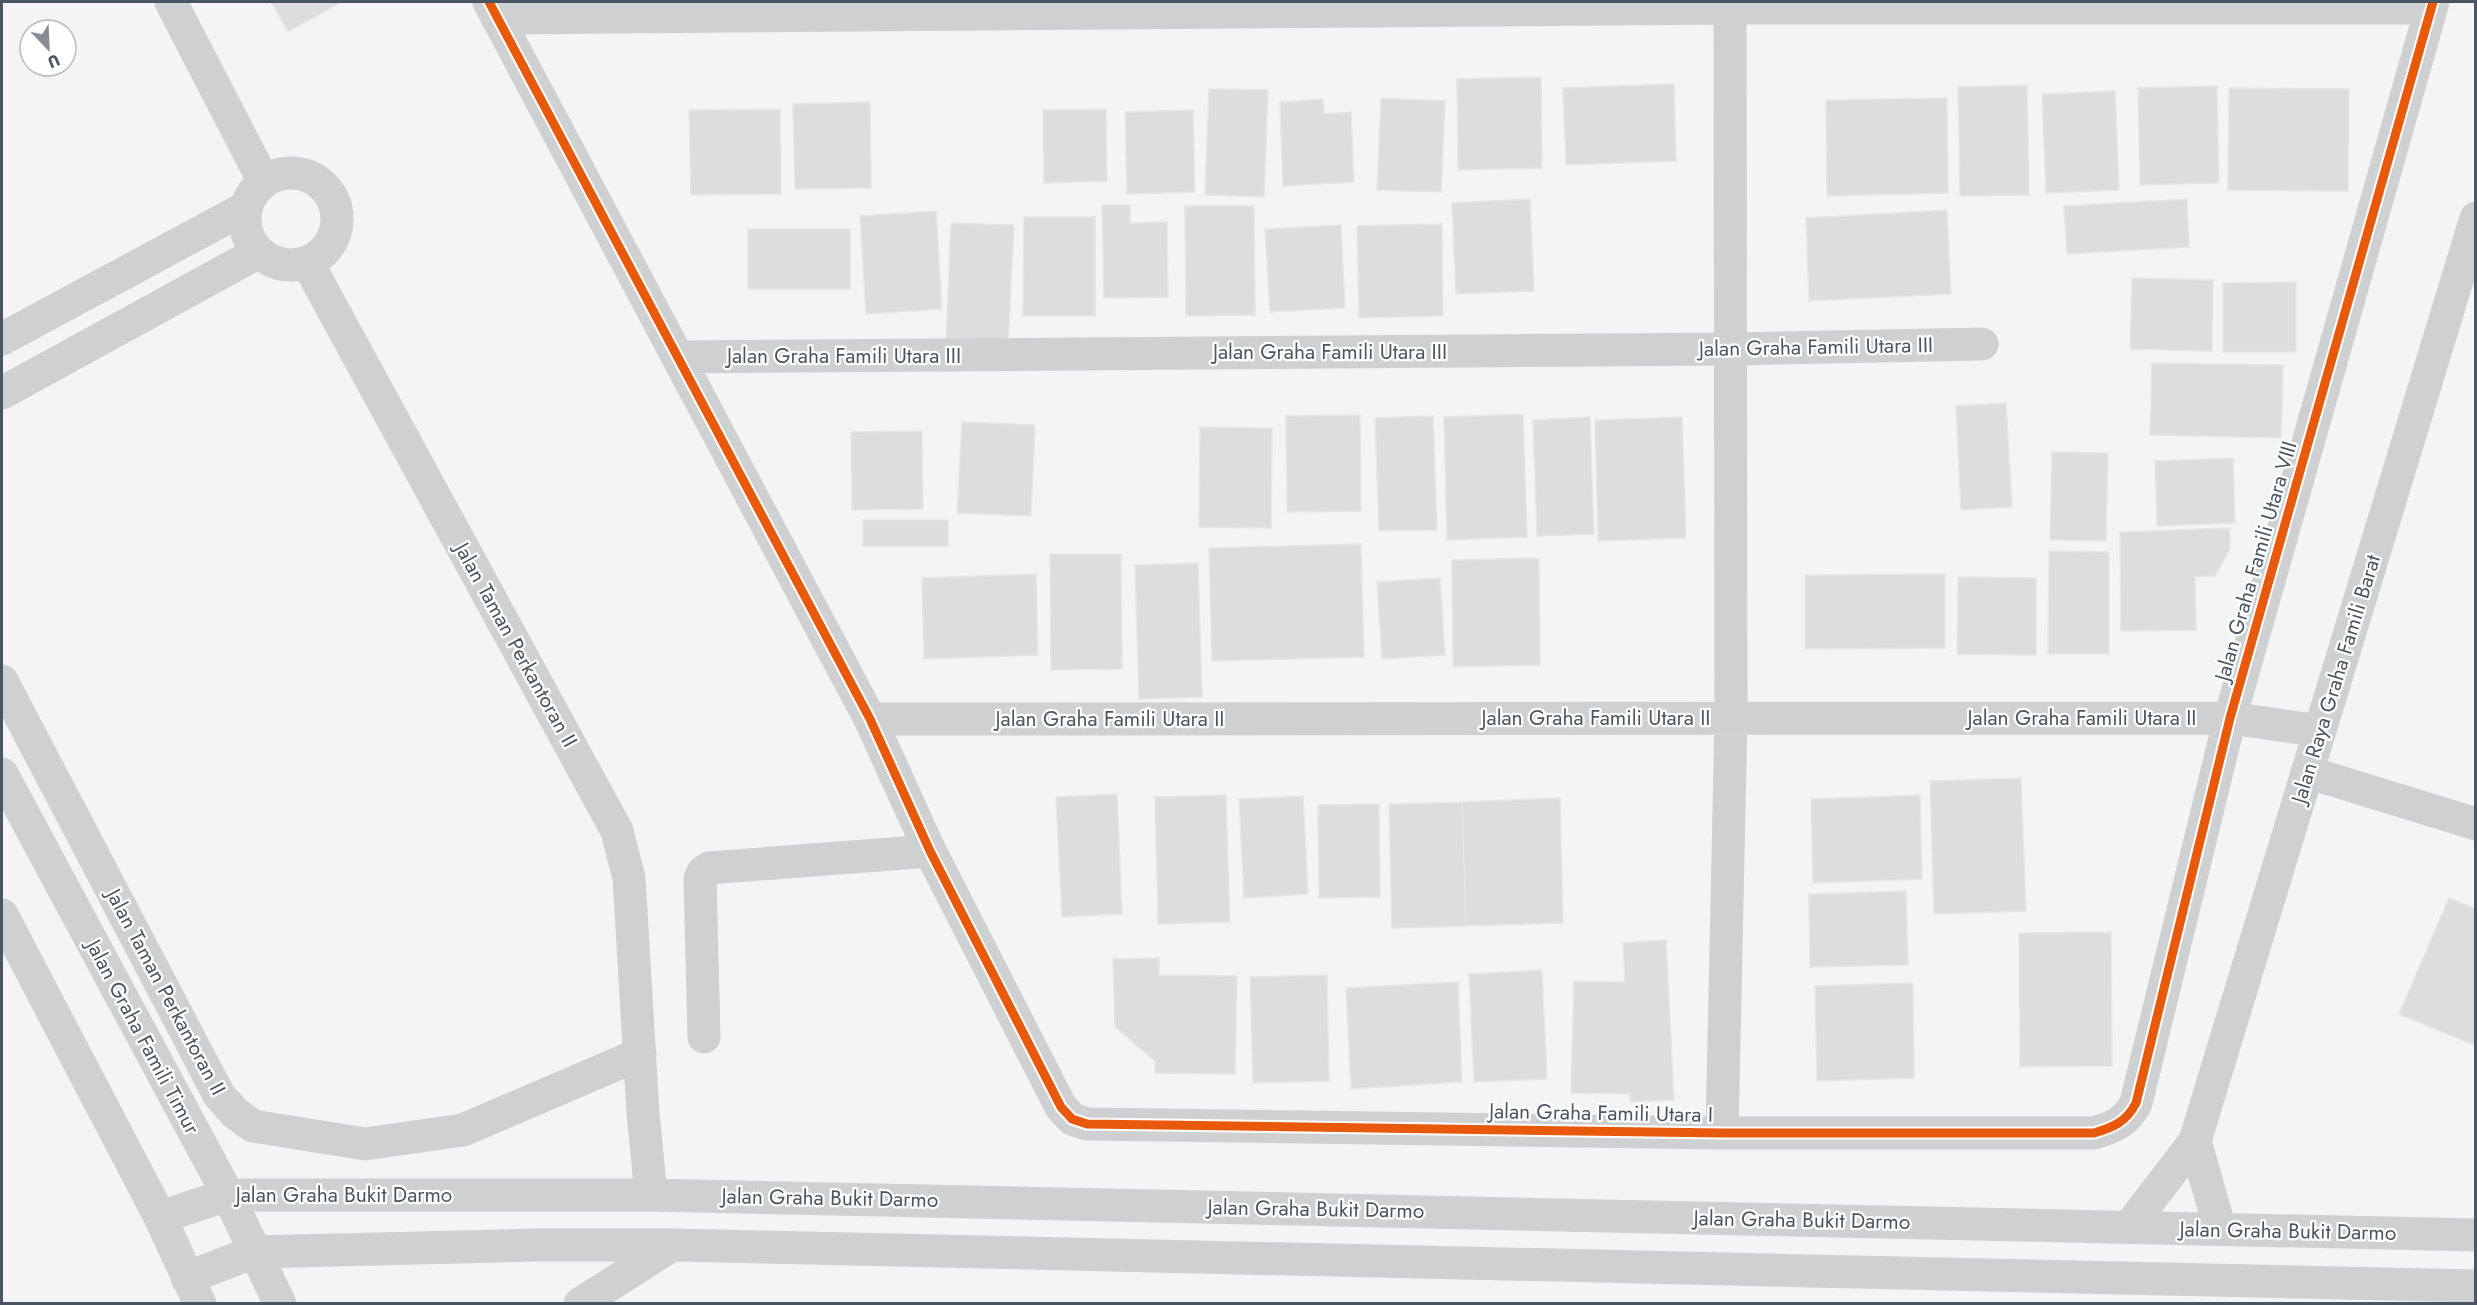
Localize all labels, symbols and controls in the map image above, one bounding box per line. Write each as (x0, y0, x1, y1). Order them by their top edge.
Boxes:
north arrow (18, 18, 78, 78)
text: U (44, 49, 63, 74)
street label: Jalan Graha Famili Utara III (1696, 330, 1933, 364)
street label: Jalan Graha Famili Utara III (1210, 337, 1447, 367)
street label: Jalan Graha Famili Utara III (724, 341, 961, 371)
street label: Jalan Graha Famili Utara VIII (2207, 438, 2305, 687)
street label: Jalan Taman Perkantoran II (446, 535, 585, 753)
street label: Jalan Raya Graha Famili Barat (2283, 551, 2388, 810)
street label: Jalan Graha Famili Utara II (1479, 703, 1710, 733)
street label: Jalan Graha Famili Utara II (1965, 703, 2196, 733)
street label: Jalan Graha Famili Utara II (993, 704, 1224, 734)
street label: Jalan Taman Perkantoran II (97, 881, 233, 1100)
street label: Jalan Graha Famili Timur (77, 932, 207, 1140)
street label: Jalan Graha Famili Utara I (1486, 1096, 1713, 1130)
street label: Jalan Graha Bukit Darmo (233, 1180, 452, 1210)
street label: Jalan Graha Bukit Darmo (718, 1181, 939, 1215)
street label: Jalan Graha Bukit Darmo (1204, 1192, 1425, 1226)
street label: Jalan Graha Bukit Darmo (1690, 1203, 1911, 1237)
street label: Jalan Graha Bukit Darmo (2176, 1214, 2397, 1248)

